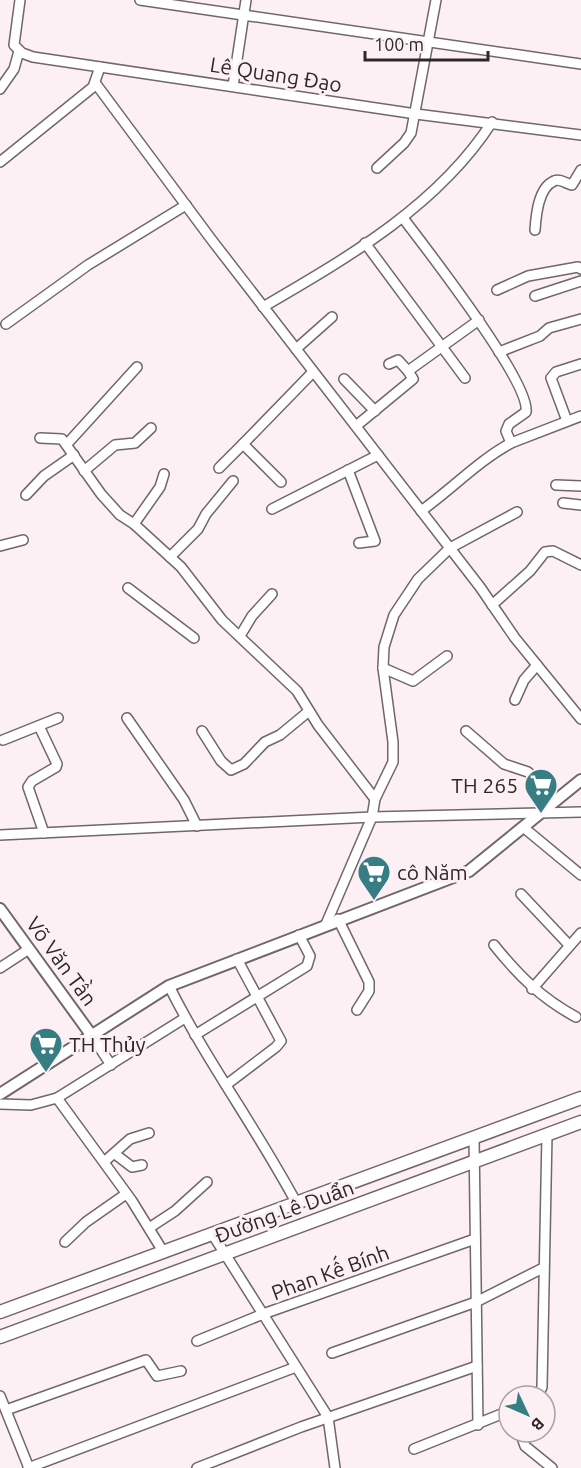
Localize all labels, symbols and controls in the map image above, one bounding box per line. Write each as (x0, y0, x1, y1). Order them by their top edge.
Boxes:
scale bar (365, 24, 488, 62)
text: 100 m (374, 34, 424, 54)
street label: Lê Quang Đạo (208, 52, 344, 96)
supermarket icon: TH 265 (523, 767, 559, 814)
place label: TH 265 (451, 773, 518, 797)
supermarket icon: cô Năm (356, 854, 392, 901)
place label: cô Năm (397, 860, 468, 884)
street label: Võ Văn Tần (22, 911, 104, 1010)
supermarket icon: TH Thủy (28, 1026, 64, 1073)
place label: TH Thủy (69, 1032, 146, 1056)
street label: Đường Lê Duẩn (211, 1175, 357, 1247)
street label: Phan Kế Bính (267, 1238, 392, 1304)
north arrow (497, 1384, 557, 1444)
text: B (528, 1414, 548, 1434)

